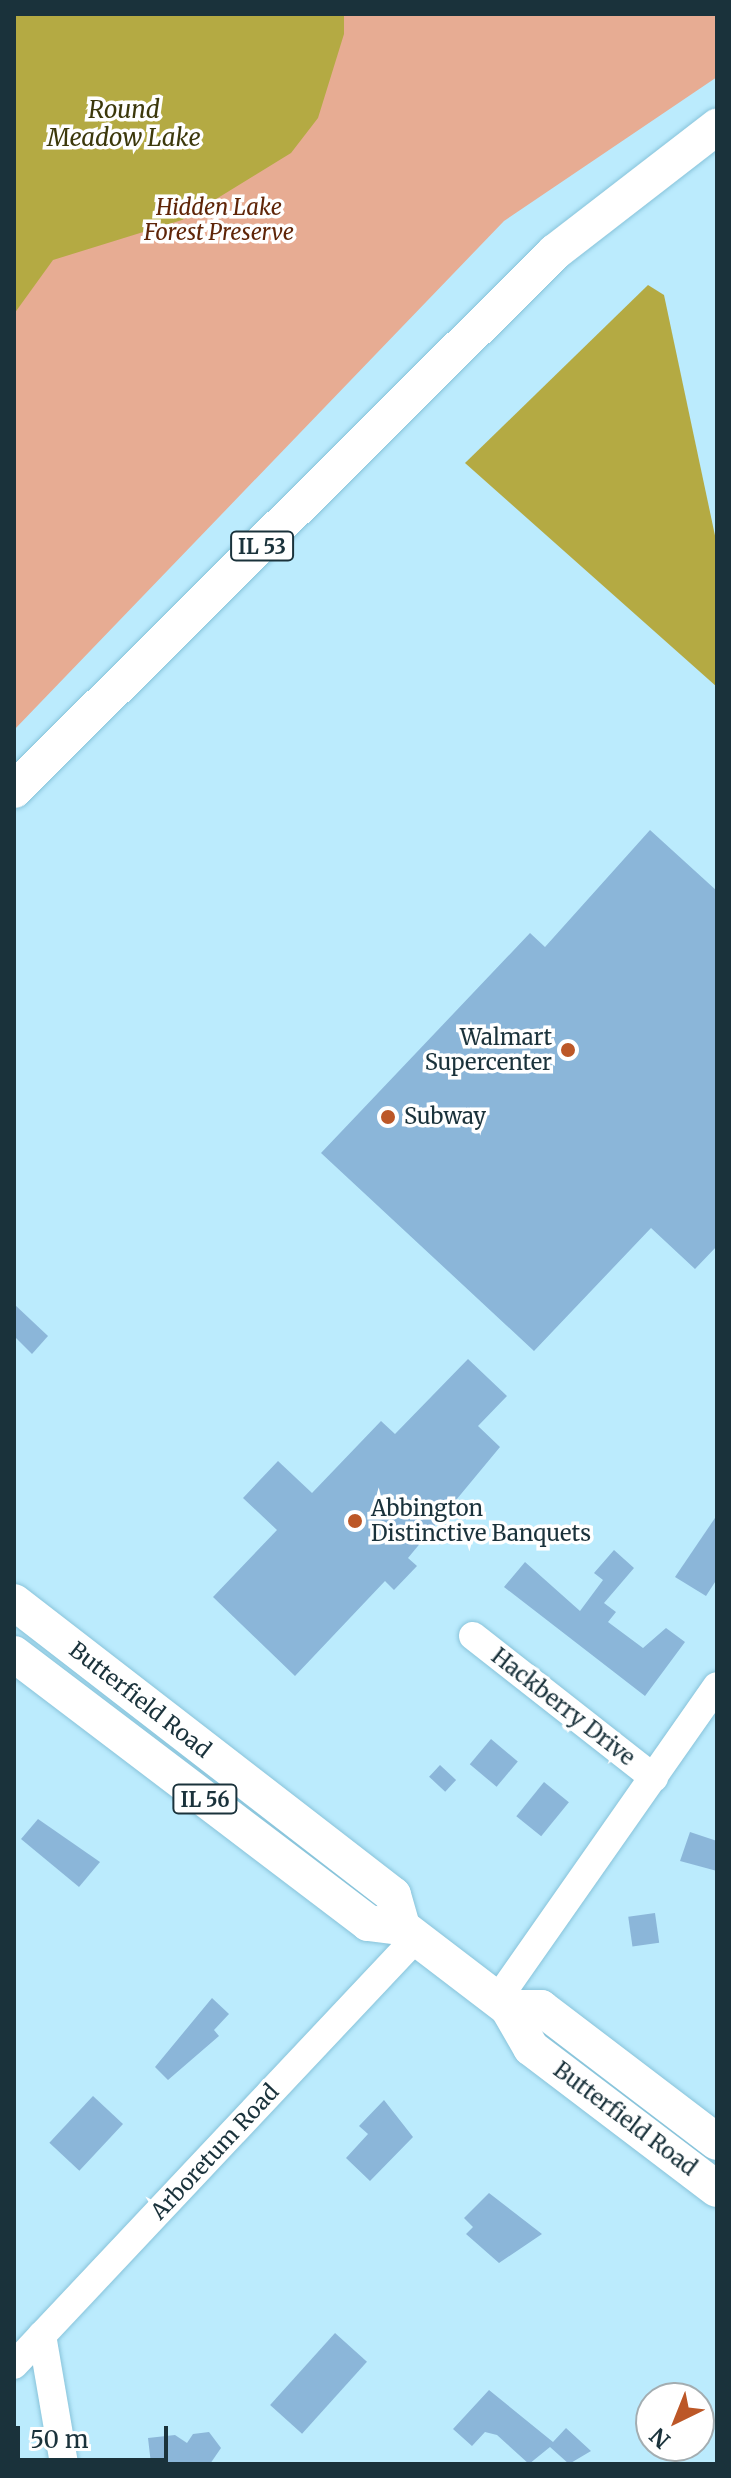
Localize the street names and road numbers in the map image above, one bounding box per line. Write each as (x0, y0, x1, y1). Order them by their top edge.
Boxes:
road number: IL 53 (230, 530, 294, 562)
street label: Butterfield Road (64, 1637, 216, 1763)
street label: Hackberry Drive (486, 1643, 640, 1771)
road number: IL 56 (171, 1783, 239, 1815)
street label: Butterfield Road (548, 2057, 702, 2181)
street label: Arboretum Road (146, 2079, 284, 2225)

